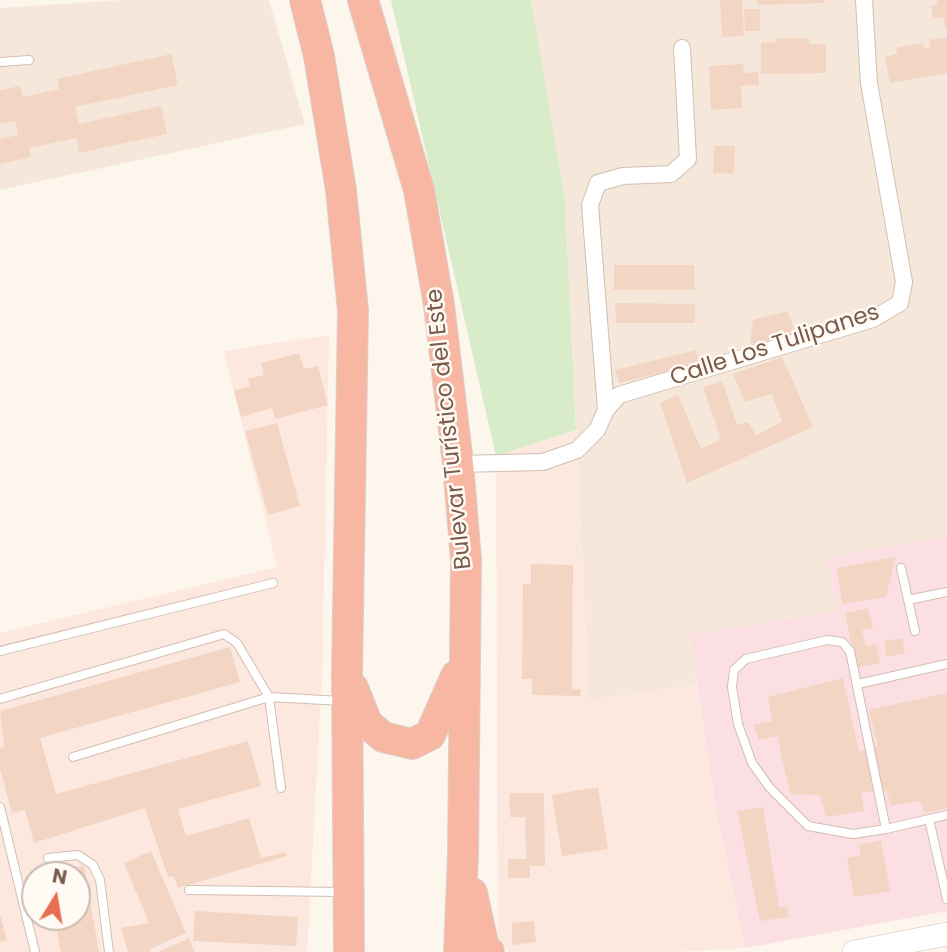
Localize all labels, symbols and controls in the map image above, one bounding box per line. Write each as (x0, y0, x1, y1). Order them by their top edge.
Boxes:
street label: Bulevar Turístico del Este (422, 287, 478, 571)
street label: Calle Los Tulipanes (667, 299, 883, 393)
north arrow (21, 861, 91, 931)
text: N (50, 862, 69, 891)

